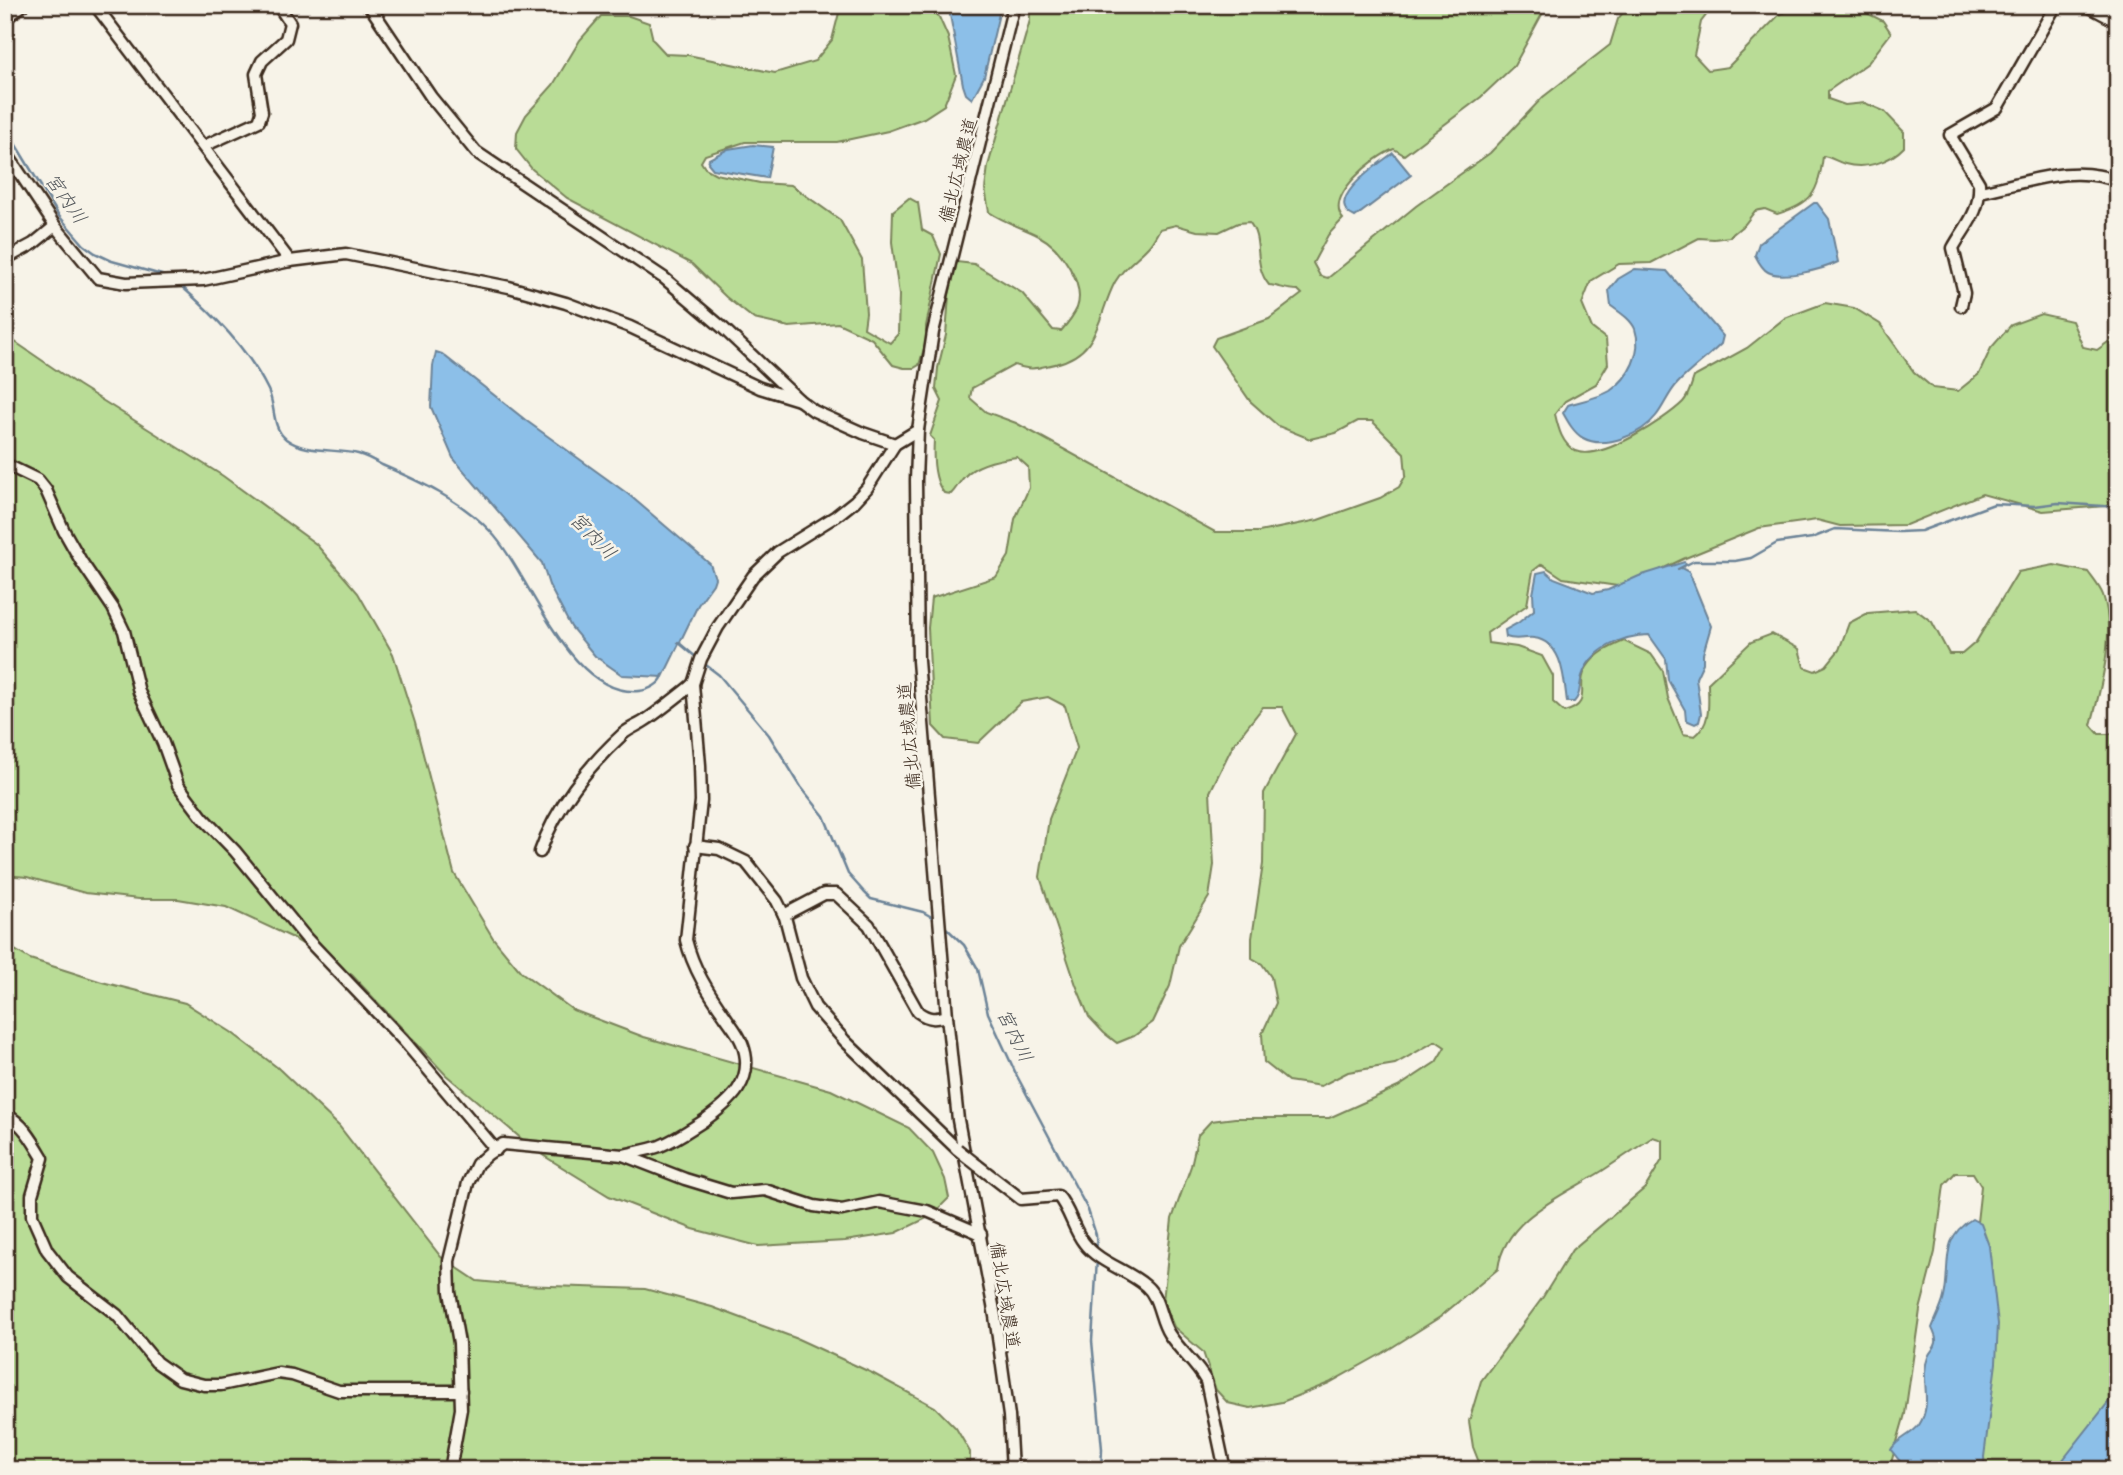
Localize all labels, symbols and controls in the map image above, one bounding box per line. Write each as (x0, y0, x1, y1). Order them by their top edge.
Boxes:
street label: 備北広域農道 (932, 115, 982, 225)
water label: 宮内川 (40, 167, 94, 229)
water label: 宮内川 (565, 506, 623, 564)
street label: 備北広域農道 (891, 681, 925, 791)
water label: 宮内川 (992, 1004, 1040, 1066)
street label: 備北広域農道 (986, 1240, 1026, 1350)

